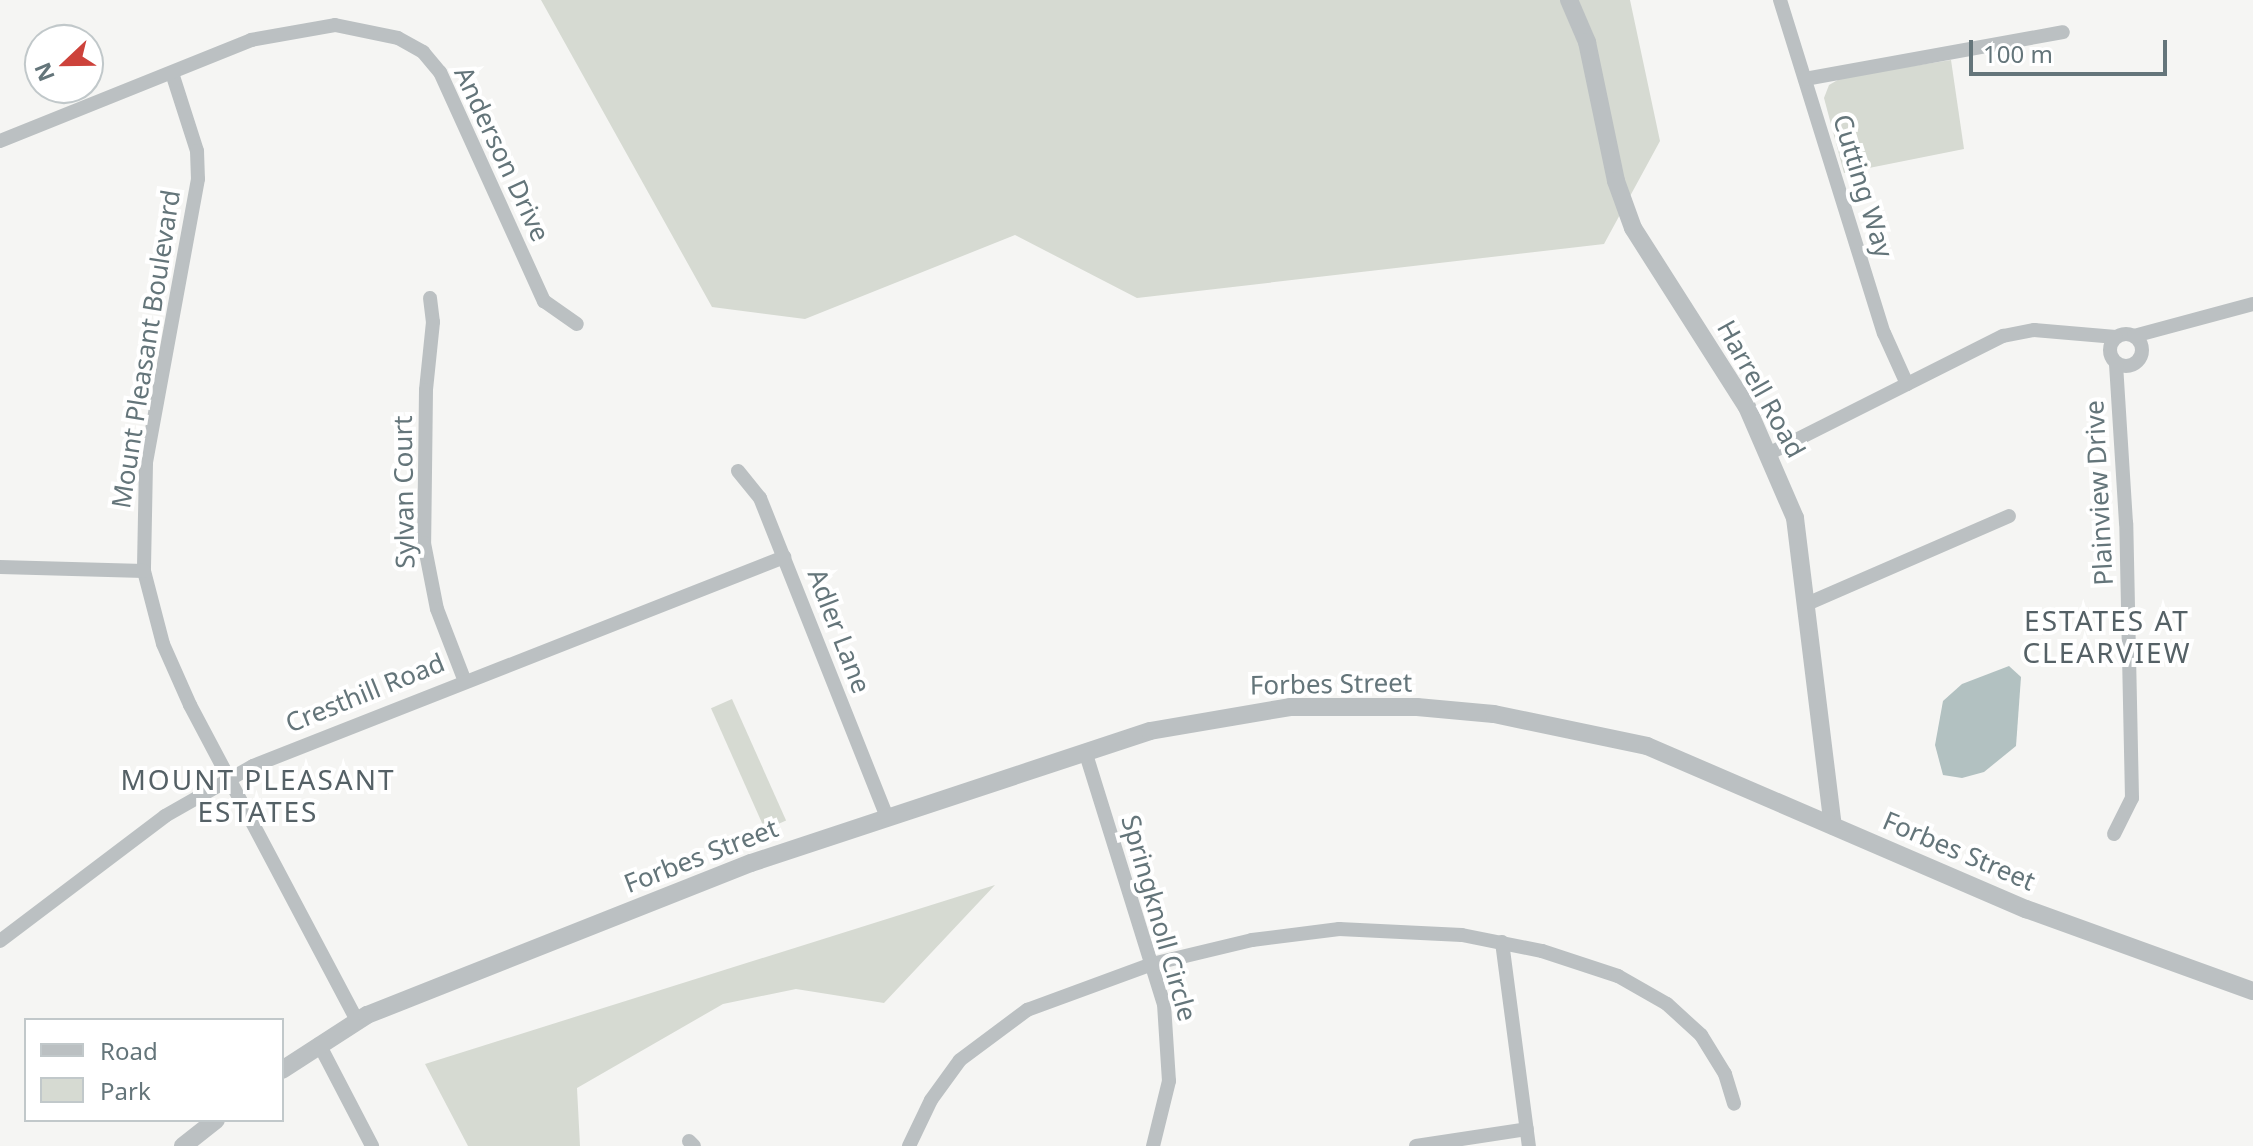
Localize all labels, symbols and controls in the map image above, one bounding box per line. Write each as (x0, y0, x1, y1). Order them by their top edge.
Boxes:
north arrow (24, 24, 104, 104)
scale bar (1973, 24, 2171, 74)
text: 100 m (1983, 37, 2053, 70)
text: N (26, 58, 61, 86)
street label: Anderson Drive (448, 62, 556, 246)
street label: Cutting Way (1826, 111, 1900, 261)
street label: Mount Pleasant Boulevard (105, 187, 187, 511)
street label: Harrell Road (1710, 315, 1812, 463)
street label: Plainview Drive (2079, 400, 2119, 586)
street label: Sylvan Court (387, 415, 421, 569)
street label: Adler Lane (801, 565, 877, 697)
district label: ESTATES AT CLEARVIEW (2022, 603, 2192, 669)
street label: Cresthill Road (281, 647, 449, 739)
street label: Forbes Street (1250, 667, 1412, 701)
district label: MOUNT PLEASANT ESTATES (120, 762, 396, 828)
street label: Forbes Street (1878, 805, 2040, 897)
street label: Springknoll Circle (1115, 811, 1203, 1025)
street label: Forbes Street (620, 812, 782, 900)
legend (24, 1018, 284, 1122)
text: Road (100, 1034, 158, 1067)
text: Park (100, 1074, 151, 1107)

